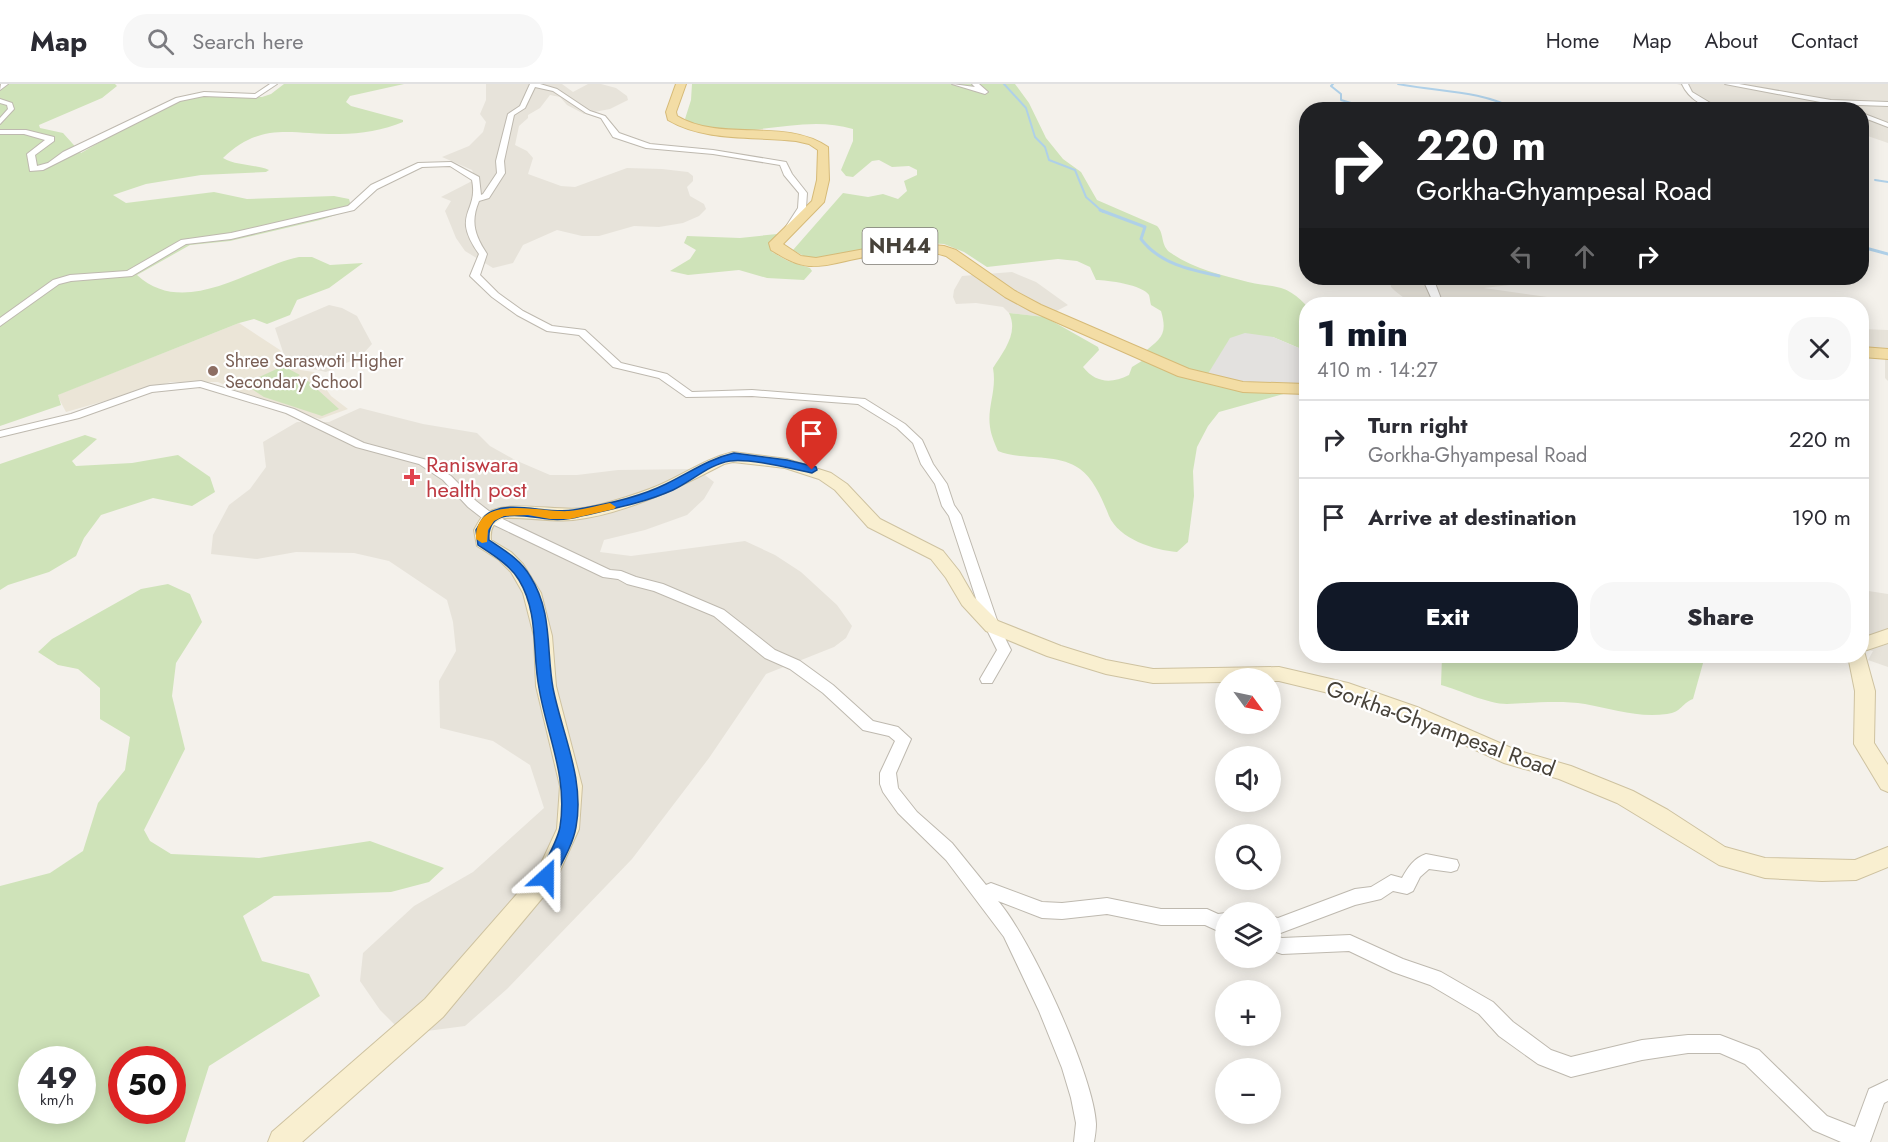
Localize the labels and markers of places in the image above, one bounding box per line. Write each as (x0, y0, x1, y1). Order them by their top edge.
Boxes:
place label: Shree Saraswoti Higher Secondary School (225, 348, 404, 395)
marker: Shree Saraswoti Higher Secondary School (206, 364, 220, 378)
pin (786, 408, 837, 470)
place label: Raniswara health post (426, 448, 527, 505)
marker: Raniswara health post (403, 468, 421, 486)

